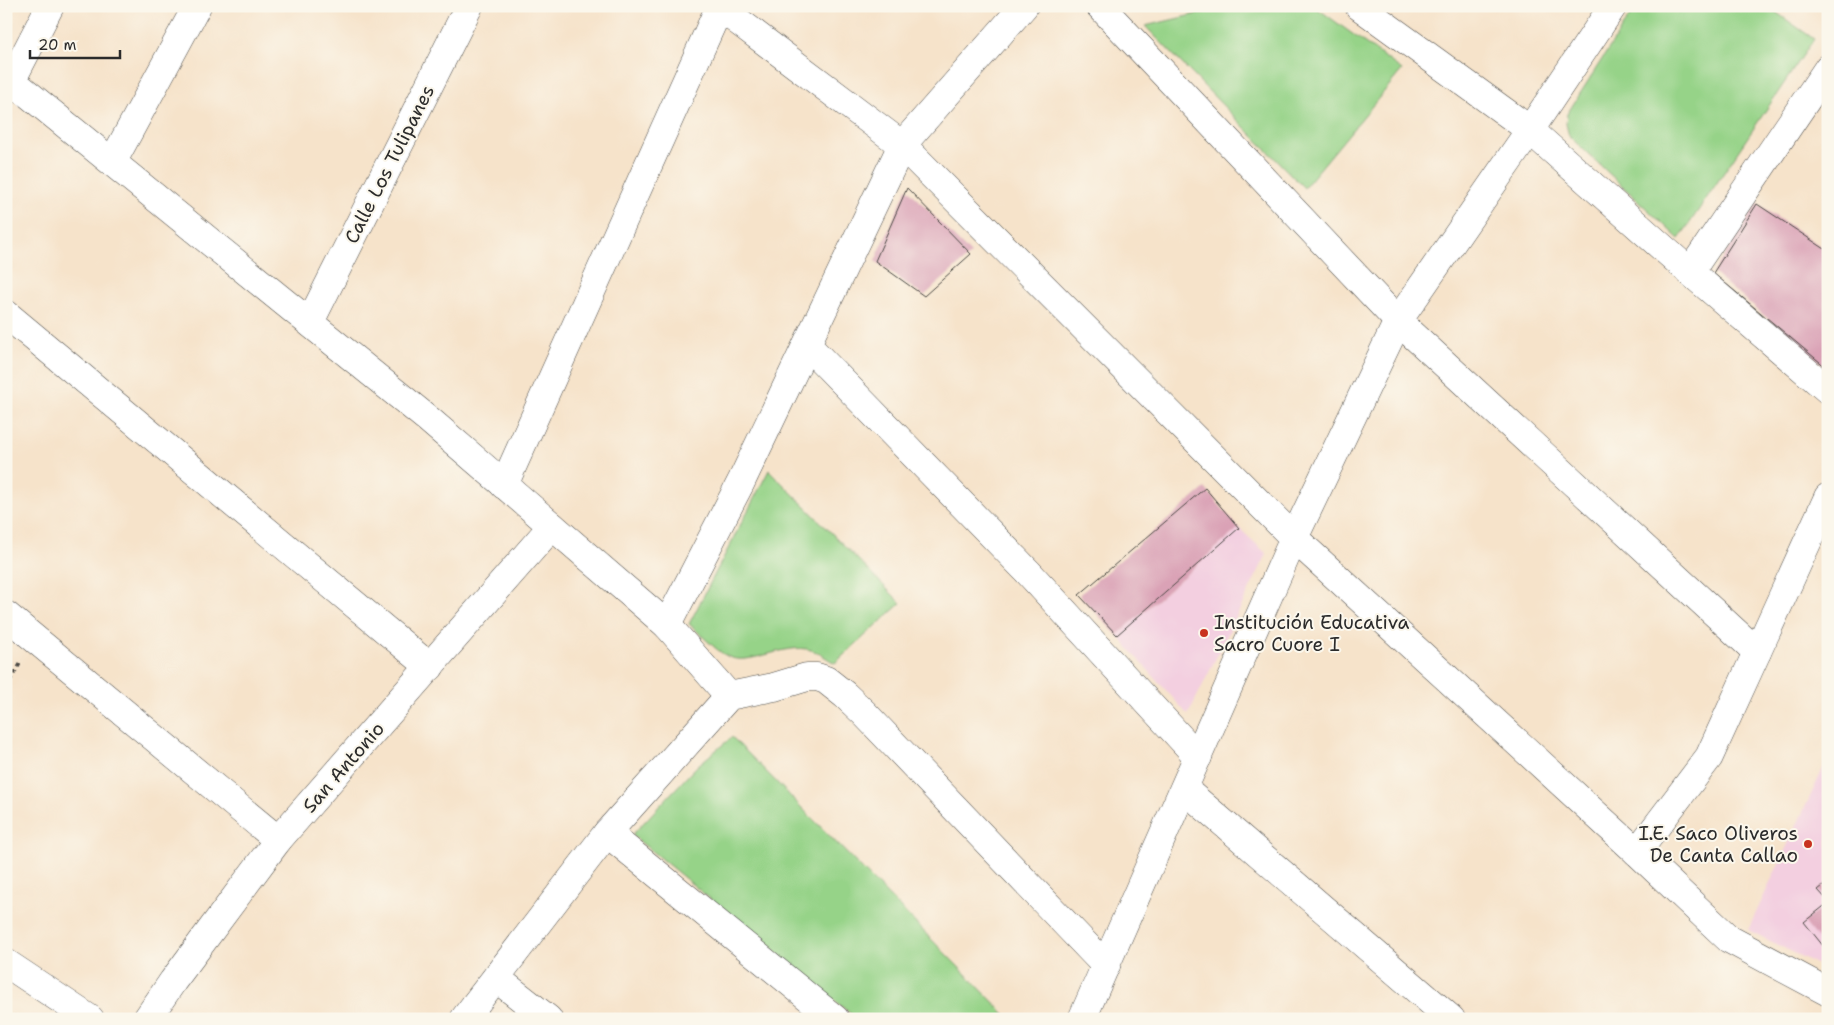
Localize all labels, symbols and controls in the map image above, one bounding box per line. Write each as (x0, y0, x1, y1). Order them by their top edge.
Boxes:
scale bar (30, 28, 120, 60)
text: 20 m (38, 35, 77, 55)
street label: Calle Los Tulipanes (339, 81, 440, 248)
place label: Institución Educativa Sacro Cuore I (1214, 610, 1410, 657)
marker: Institución Educativa Sacro Cuore I (1198, 627, 1210, 639)
street label: San Antonio (297, 717, 390, 818)
place label: I.E. Saco Oliveros De Canta Callao (1639, 821, 1798, 868)
marker: I.E. Saco Oliveros De Canta Callao (1802, 838, 1814, 850)

